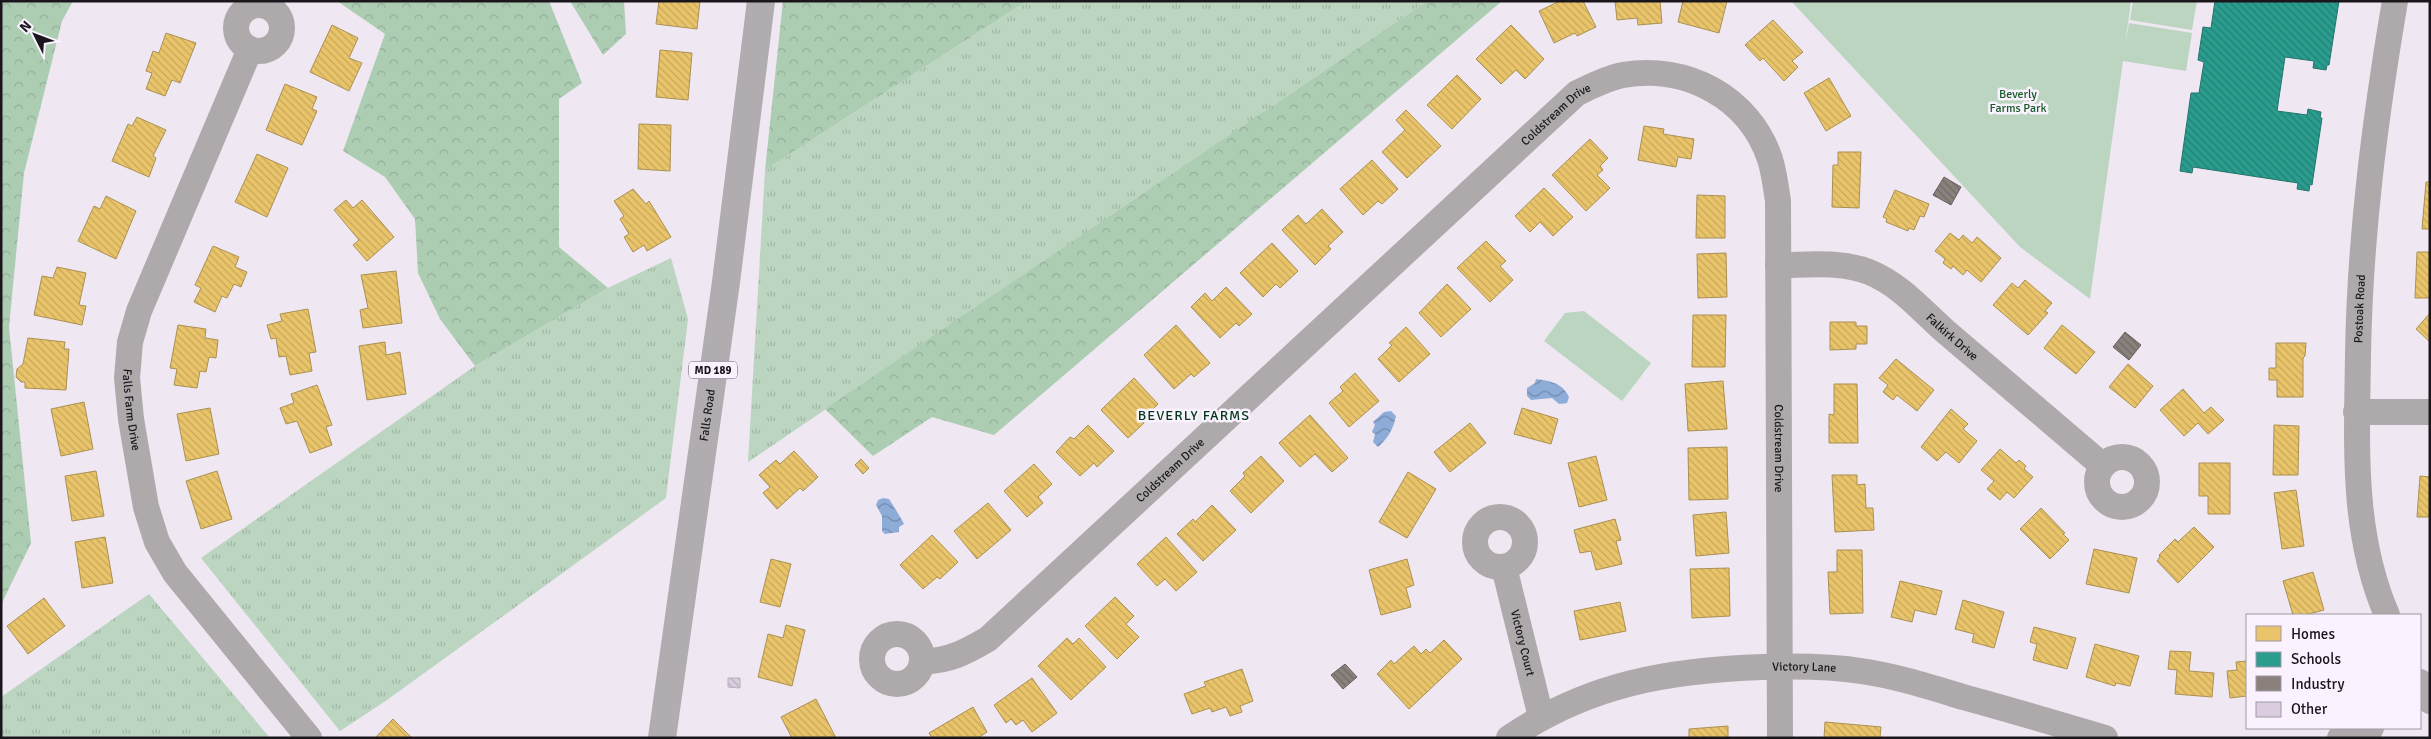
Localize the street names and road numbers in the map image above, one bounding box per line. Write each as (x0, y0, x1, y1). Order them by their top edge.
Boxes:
street label: Coldstream Drive (1518, 80, 1593, 149)
street label: Postoak Road (2351, 274, 2369, 343)
street label: Falkirk Drive (1923, 310, 1981, 364)
road number: MD 189 (689, 362, 737, 378)
street label: Falls Farm Drive (119, 368, 144, 452)
street label: Falls Road (696, 388, 718, 442)
street label: Coldstream Drive (1771, 404, 1787, 492)
street label: Coldstream Drive (1133, 435, 1208, 506)
street label: Victory Court (1507, 608, 1538, 678)
street label: Victory Lane (1772, 659, 1837, 676)

